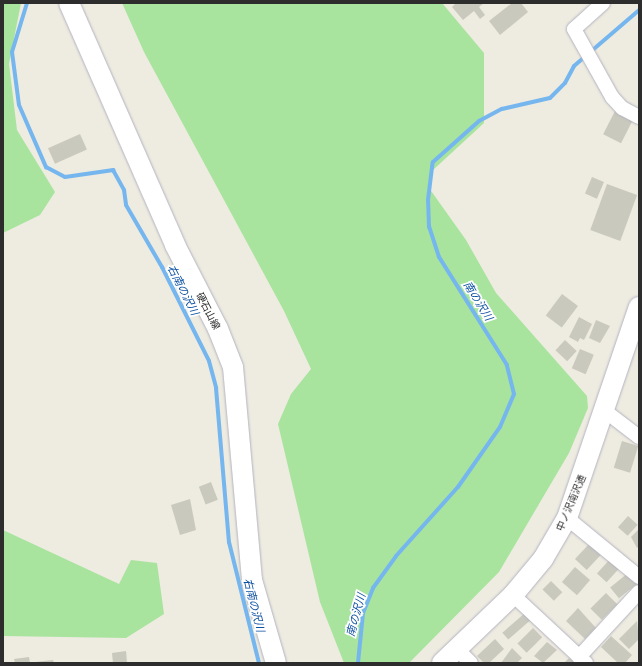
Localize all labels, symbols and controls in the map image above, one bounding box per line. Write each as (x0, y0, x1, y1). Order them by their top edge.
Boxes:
water label: 右南の沢川 (165, 263, 201, 317)
water label: 南の沢川 (461, 279, 495, 323)
street label: 硬石山線 (194, 290, 222, 332)
street label: 中ノ沢南沢通 (554, 473, 588, 533)
water label: 右南の沢川 (241, 577, 267, 633)
water label: 南の沢川 (344, 592, 368, 638)

